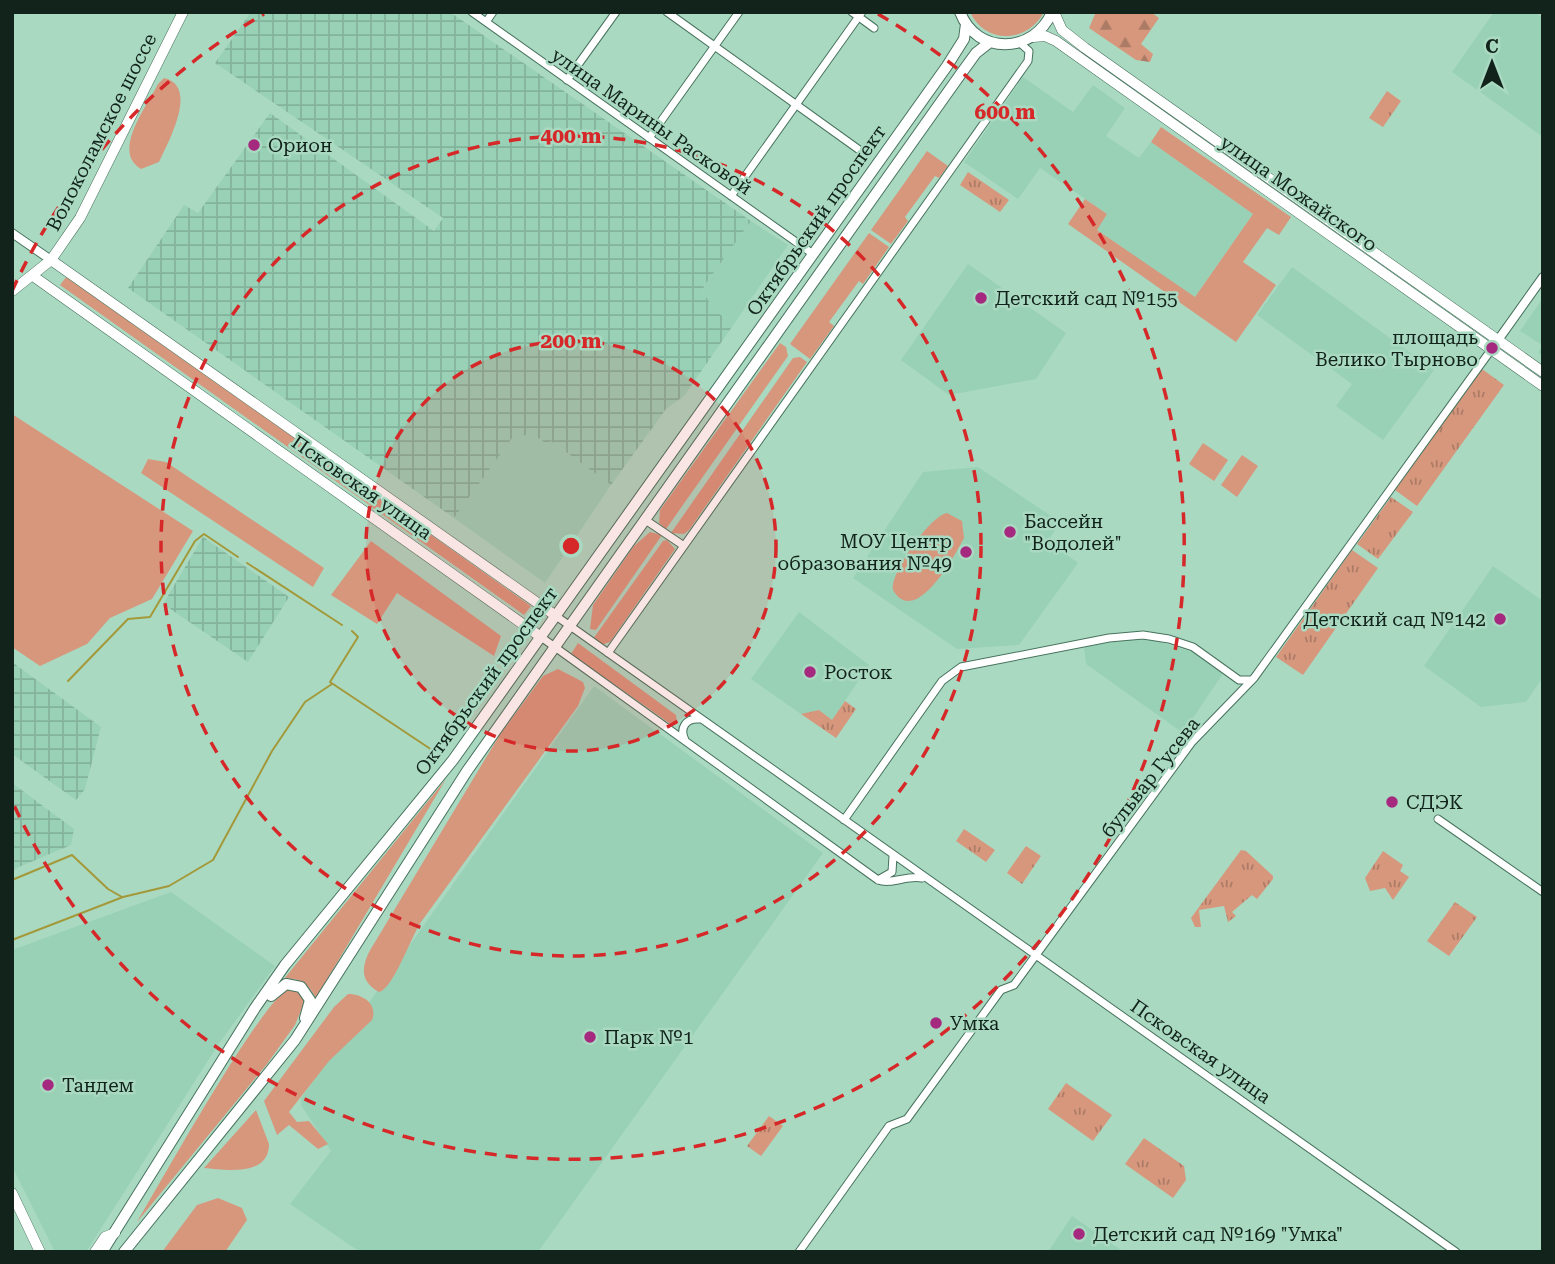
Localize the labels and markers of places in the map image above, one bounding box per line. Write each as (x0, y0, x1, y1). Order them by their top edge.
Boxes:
place label: Орион (268, 134, 332, 157)
marker: Орион (246, 137, 262, 153)
place label: Детский сад №155 (995, 287, 1178, 310)
marker: Детский сад №155 (973, 290, 989, 306)
place label: площадь Велико Тырново (1315, 326, 1478, 371)
marker: площадь Велико Тырново (1484, 340, 1500, 356)
place label: Бассейн "Водолей" (1024, 510, 1122, 555)
marker: Бассейн "Водолей" (1002, 524, 1018, 540)
place label: МОУ Центр образования №49 (778, 530, 952, 575)
centre of rings (559, 534, 583, 558)
marker: МОУ Центр образования №49 (958, 544, 974, 560)
place label: Детский сад №142 (1303, 608, 1486, 631)
marker: Детский сад №142 (1492, 611, 1508, 627)
place label: Росток (824, 661, 892, 684)
marker: Росток (802, 664, 818, 680)
place label: СДЭК (1406, 791, 1463, 814)
marker: СДЭК (1384, 794, 1400, 810)
place label: Умка (950, 1012, 1000, 1035)
marker: Умка (928, 1015, 944, 1031)
place label: Парк №1 (604, 1026, 694, 1049)
marker: Парк №1 (582, 1029, 598, 1045)
place label: Тандем (62, 1074, 134, 1097)
marker: Тандем (40, 1077, 56, 1093)
place label: Детский сад №169 "Умка" (1093, 1223, 1343, 1246)
marker: Детский сад №169 "Умка" (1071, 1226, 1087, 1242)

